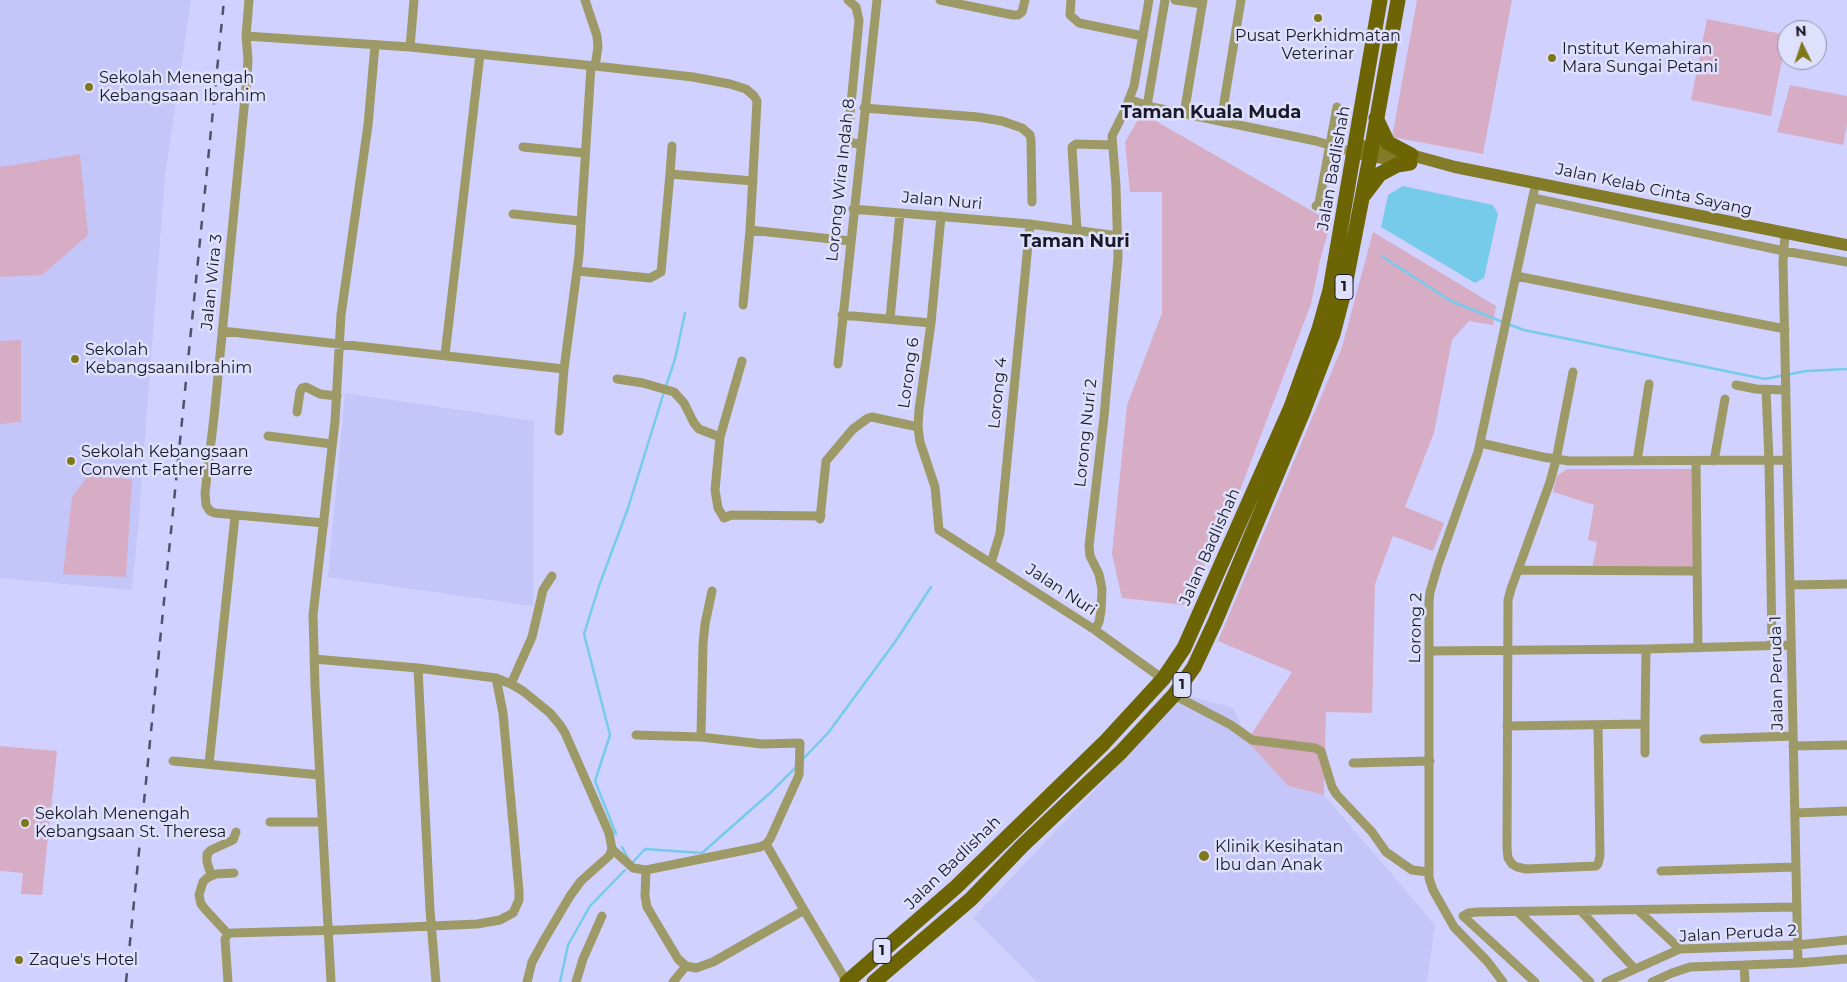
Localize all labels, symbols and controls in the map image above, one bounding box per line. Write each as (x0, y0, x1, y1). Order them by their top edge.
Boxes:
marker: Pusat Perkhidmatan Veterinar (1312, 12, 1324, 24)
north arrow (1777, 20, 1827, 70)
text: N (1795, 22, 1807, 40)
place label: Pusat Perkhidmatan Veterinar (1235, 26, 1401, 64)
place label: Institut Kemahiran Mara Sungai Petani (1562, 39, 1718, 77)
marker: Institut Kemahiran Mara Sungai Petani (1546, 52, 1558, 64)
place label: Sekolah Menengah Kebangsaan Ibrahim (99, 68, 266, 106)
marker: Sekolah Menengah Kebangsaan Ibrahim (83, 81, 95, 93)
street label: Lorong Wira Indah 8 (823, 97, 859, 263)
district label: Taman Kuala Muda (1121, 102, 1301, 124)
street label: Jalan Badlishah (1314, 104, 1354, 232)
street label: Jalan Kelab Cinta Sayang (1554, 160, 1754, 220)
street label: Jalan Nuri (901, 188, 983, 214)
district label: Taman Nuri (1020, 231, 1130, 253)
street label: Jalan Wira 3 (197, 233, 227, 331)
road number: 1 (1335, 274, 1353, 300)
street label: Lorong 6 (895, 336, 923, 410)
place label: Sekolah Kebangsaan Ibrahim (85, 340, 252, 378)
marker: Sekolah Kebangsaan Ibrahim (69, 353, 81, 365)
street label: Lorong 4 (985, 356, 1011, 430)
street label: Lorong Nuri 2 (1071, 378, 1101, 488)
place label: Sekolah Kebangsaan Convent Father Barre (81, 442, 253, 480)
marker: Sekolah Kebangsaan Convent Father Barre (65, 455, 77, 467)
street label: Jalan Badlishah (1176, 486, 1244, 608)
street label: Jalan Nuri (1022, 560, 1100, 620)
street label: Lorong 2 (1406, 593, 1426, 663)
street label: Jalan Peruda 1 (1766, 616, 1788, 730)
road number: 1 (1173, 672, 1191, 698)
place label: Sekolah Menengah Kebangsaan St. Theresa (35, 804, 226, 842)
street label: Jalan Badlishah (901, 812, 1005, 914)
marker: Sekolah Menengah Kebangsaan St. Theresa (19, 817, 31, 829)
place label: Klinik Kesihatan Ibu dan Anak (1215, 837, 1343, 875)
marker: Klinik Kesihatan Ibu dan Anak (1197, 849, 1211, 863)
street label: Jalan Peruda 2 (1679, 921, 1797, 947)
road number: 1 (873, 938, 891, 964)
place label: Zaque's Hotel (29, 950, 138, 970)
marker: Zaque's Hotel (13, 954, 25, 966)

